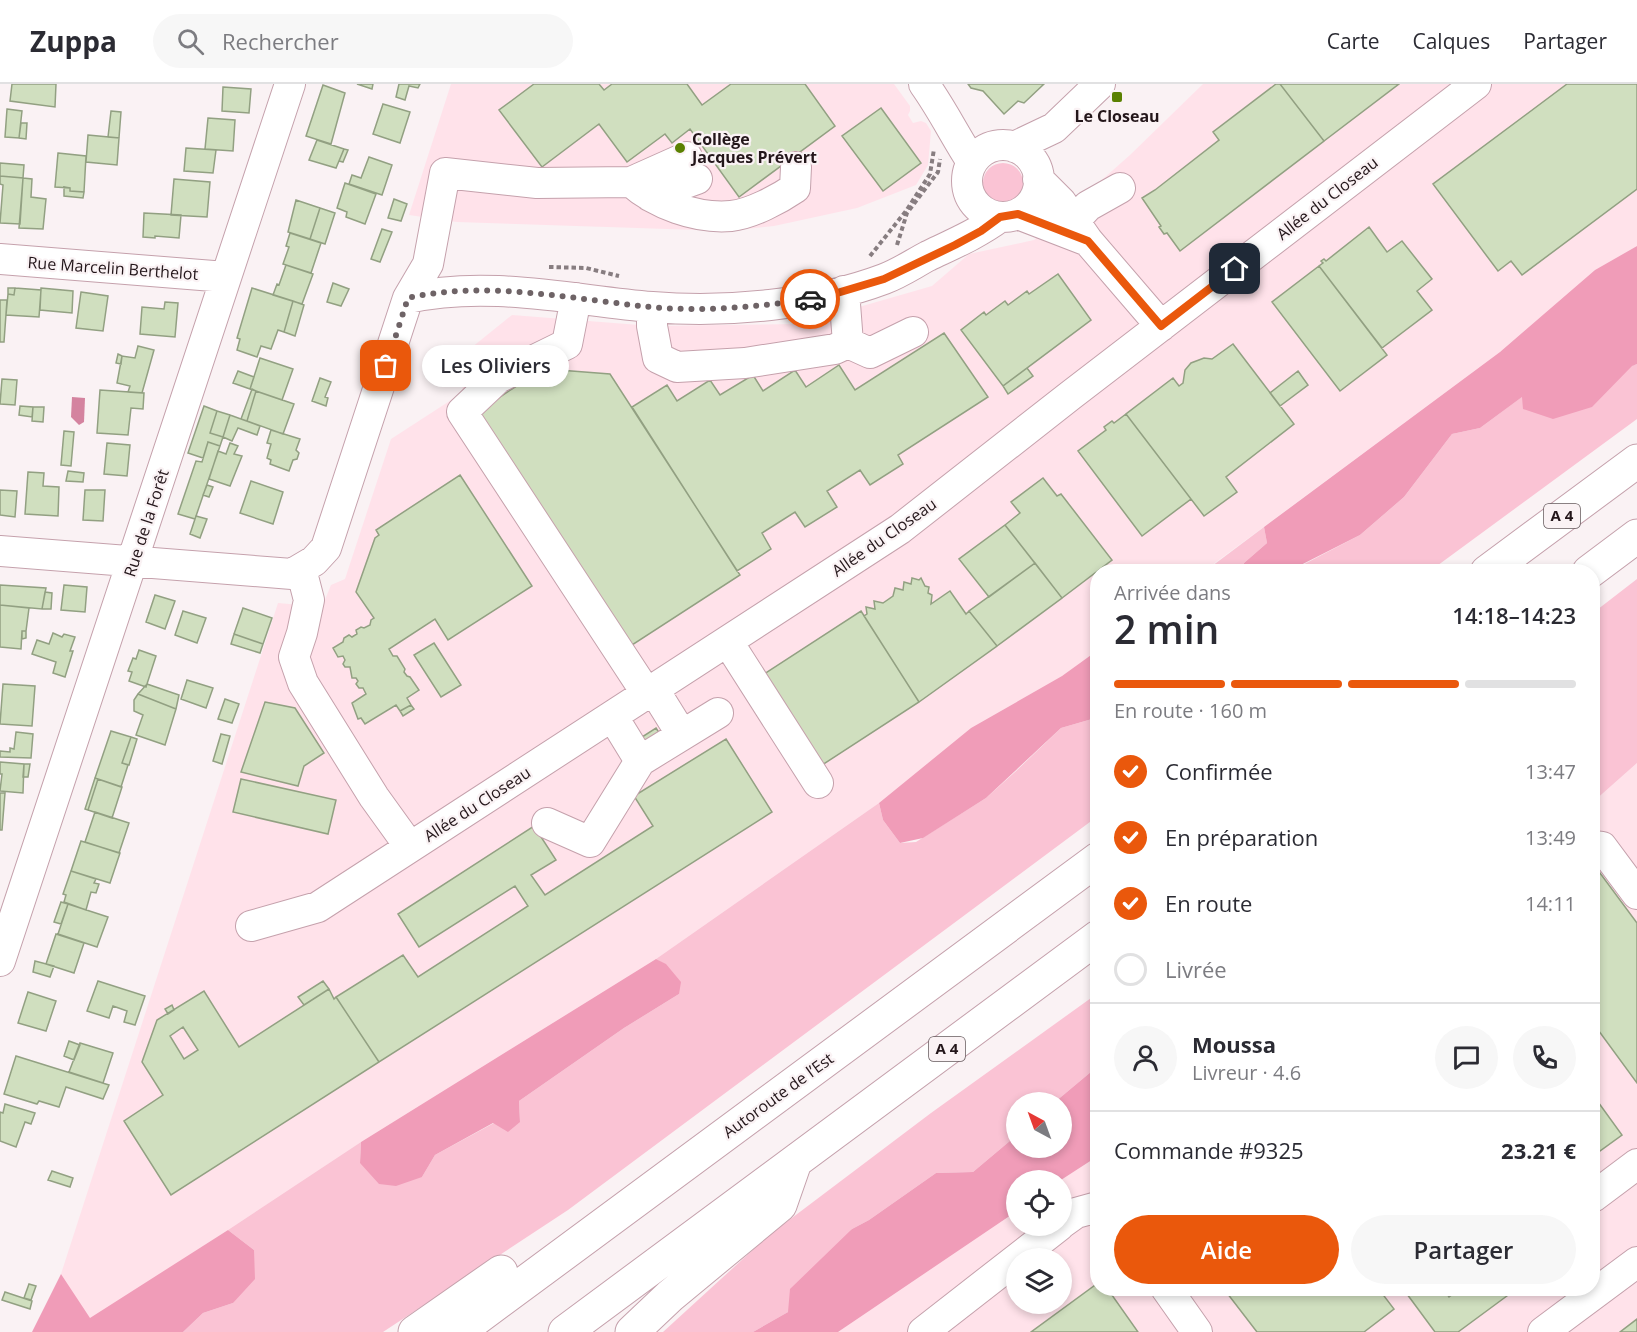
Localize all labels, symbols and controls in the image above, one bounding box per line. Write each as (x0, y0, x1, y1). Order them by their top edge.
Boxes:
search box (153, 14, 573, 68)
text: Zuppa (30, 22, 117, 60)
icon: search (174, 25, 207, 58)
text: Rechercher (222, 26, 339, 56)
text: Carte (1327, 27, 1379, 55)
text: Calques (1412, 27, 1490, 55)
text: Partager (1523, 27, 1607, 55)
marker: Le Closeau (1110, 90, 1124, 104)
place label: Le Closeau (1074, 105, 1160, 127)
place label: Collège Jacques Prévert (690, 128, 817, 168)
marker: Collège Jacques Prévert (673, 141, 687, 155)
street label: Allée du Closeau (1272, 151, 1382, 245)
pin (1209, 243, 1260, 294)
street label: Rue Marcelin Berthelot (27, 251, 199, 285)
icon: home (1218, 252, 1251, 285)
courier (780, 269, 840, 329)
icon: car (794, 283, 827, 316)
pin (360, 340, 411, 391)
callout: Les Oliviers (422, 345, 569, 387)
icon: bag (369, 349, 402, 382)
text: Les Oliviers (440, 352, 551, 379)
street label: Rue de la Forêt (118, 466, 174, 580)
street label: Allée du Closeau (827, 493, 941, 581)
road number: A 4 (1544, 504, 1580, 528)
text: Arrivée dans (1114, 579, 1231, 606)
text: 14:18–14:23 (1452, 600, 1576, 630)
text: 2 min (1114, 602, 1219, 655)
text: En route · 160 m (1114, 697, 1267, 724)
icon: check (1114, 755, 1147, 788)
text: Confirmée (1165, 756, 1273, 786)
text: 13:47 (1525, 758, 1576, 785)
street label: Allée du Closeau (419, 761, 535, 847)
icon: check (1114, 821, 1147, 854)
text: En préparation (1165, 822, 1318, 852)
text: 13:49 (1525, 824, 1576, 851)
icon: check (1114, 887, 1147, 920)
text: En route (1165, 888, 1252, 918)
text: 14:11 (1525, 890, 1576, 917)
text: Livrée (1165, 954, 1227, 984)
button: person (1114, 1026, 1177, 1089)
button: chat (1435, 1026, 1498, 1089)
button: phone (1513, 1026, 1576, 1089)
text: Moussa (1192, 1029, 1276, 1059)
road number: A 4 (929, 1037, 965, 1061)
street label: Autoroute de l’Est (718, 1047, 838, 1143)
text: Livreur · 4.6 (1192, 1059, 1301, 1086)
north arrow (1006, 1092, 1072, 1158)
map controls (1006, 1092, 1072, 1314)
text: Commande #9325 (1114, 1135, 1304, 1165)
text: 23.21 € (1501, 1135, 1576, 1165)
button: locate (1006, 1170, 1072, 1236)
button: Aide (1114, 1215, 1339, 1284)
button: Partager (1351, 1215, 1576, 1284)
button: layers (1006, 1248, 1072, 1314)

